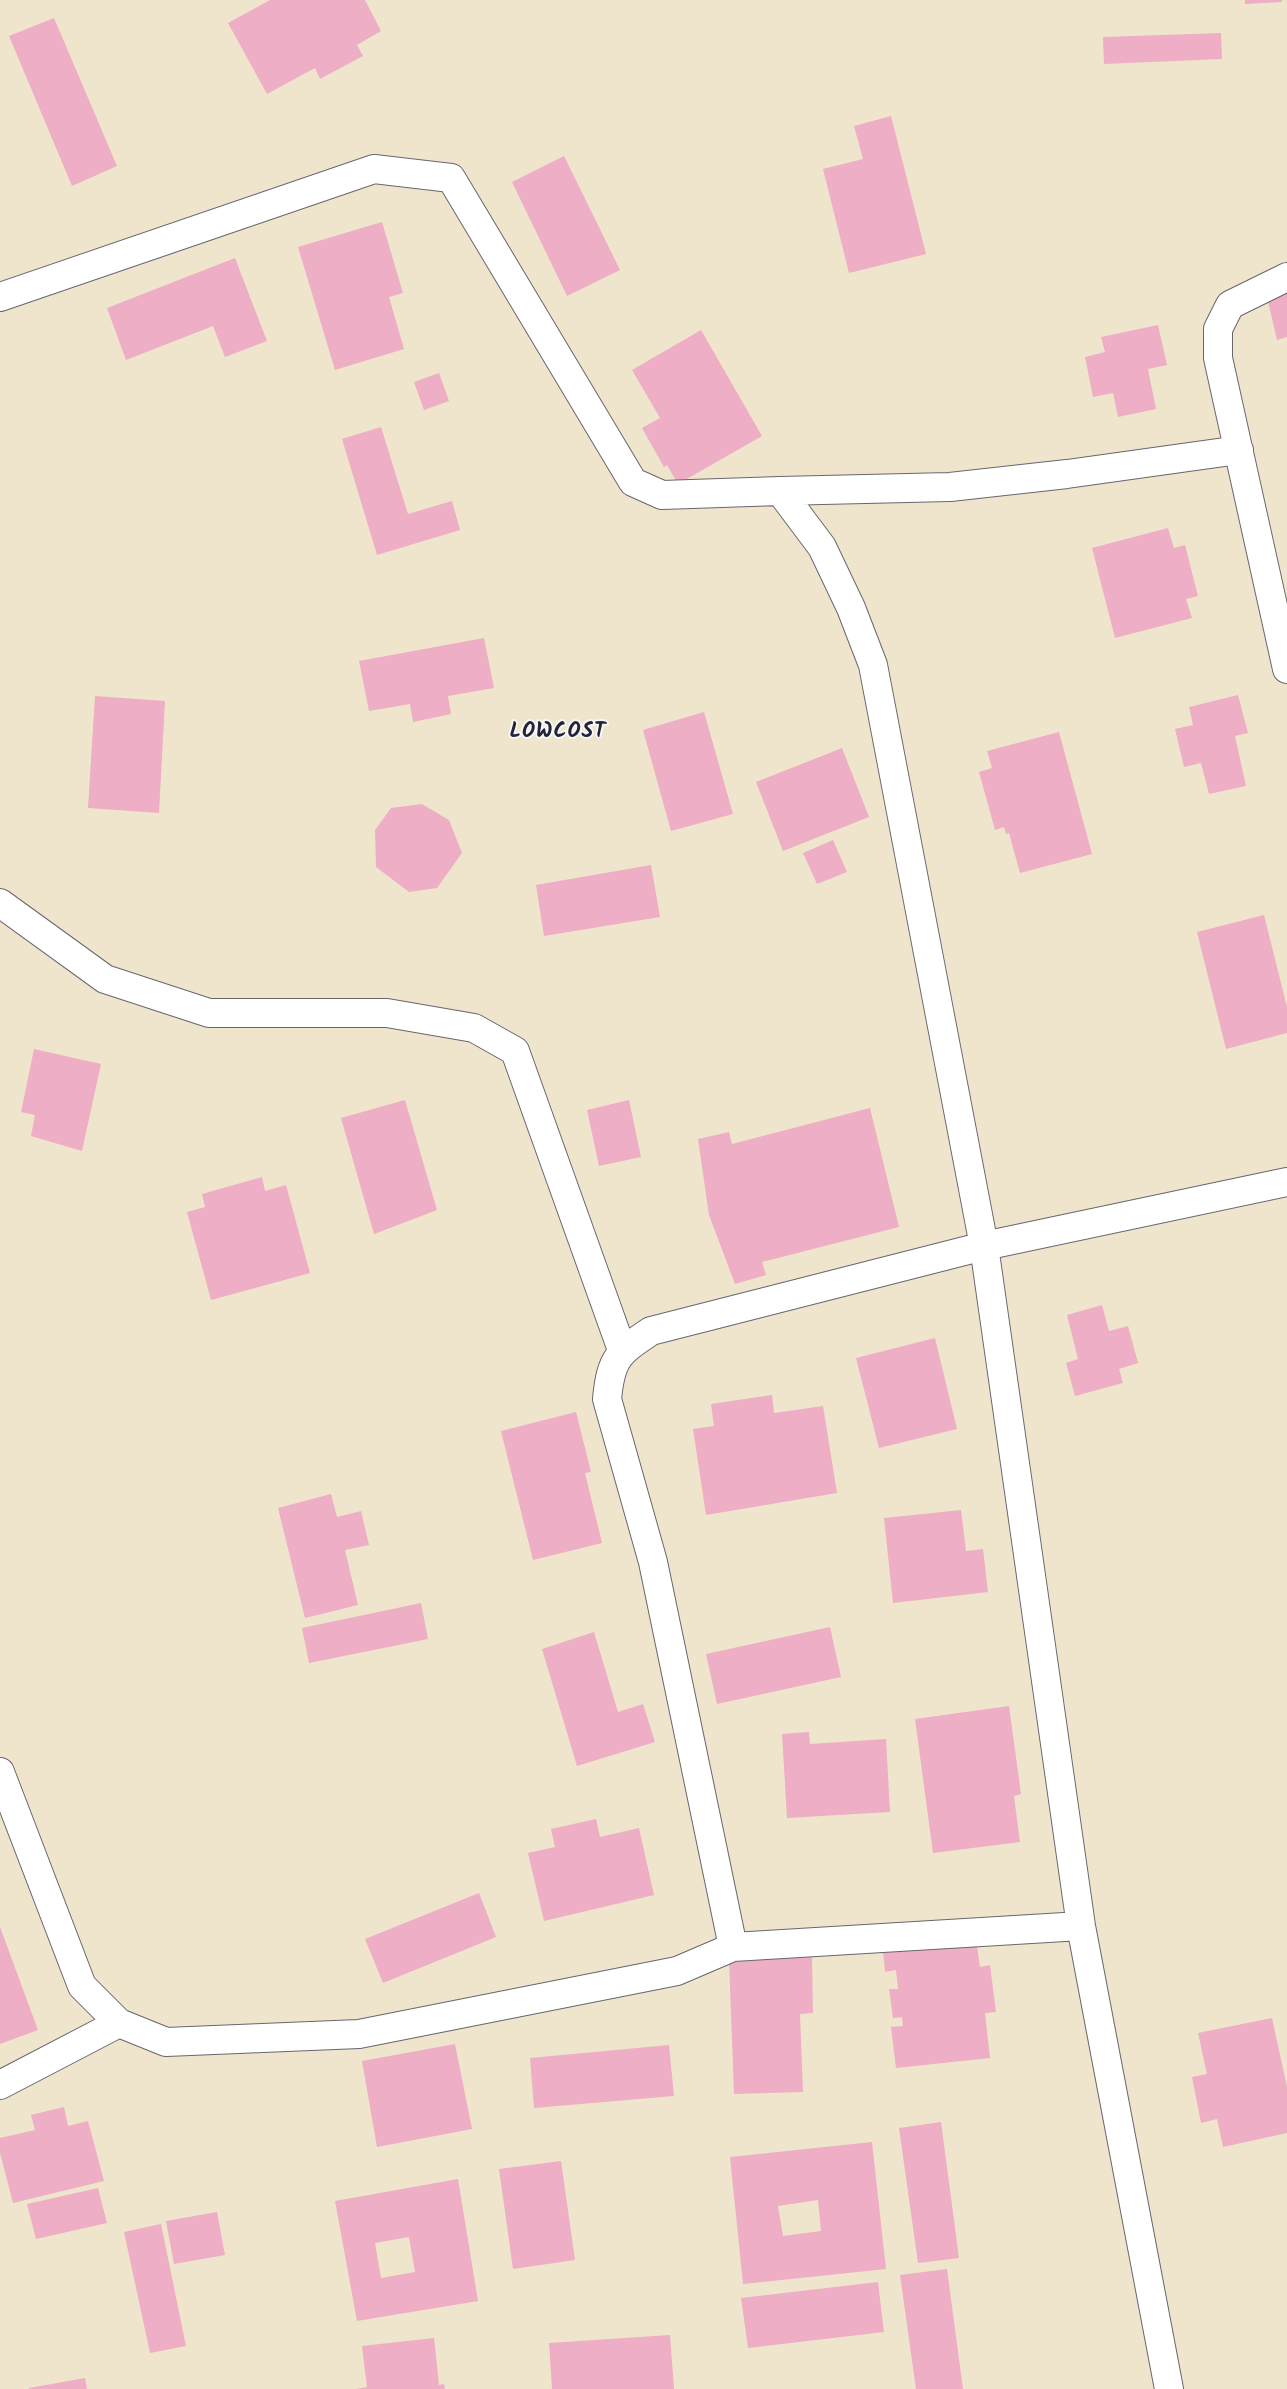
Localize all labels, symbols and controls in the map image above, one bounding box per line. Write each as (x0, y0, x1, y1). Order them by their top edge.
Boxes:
district label: LOWCOST (509, 720, 607, 746)

